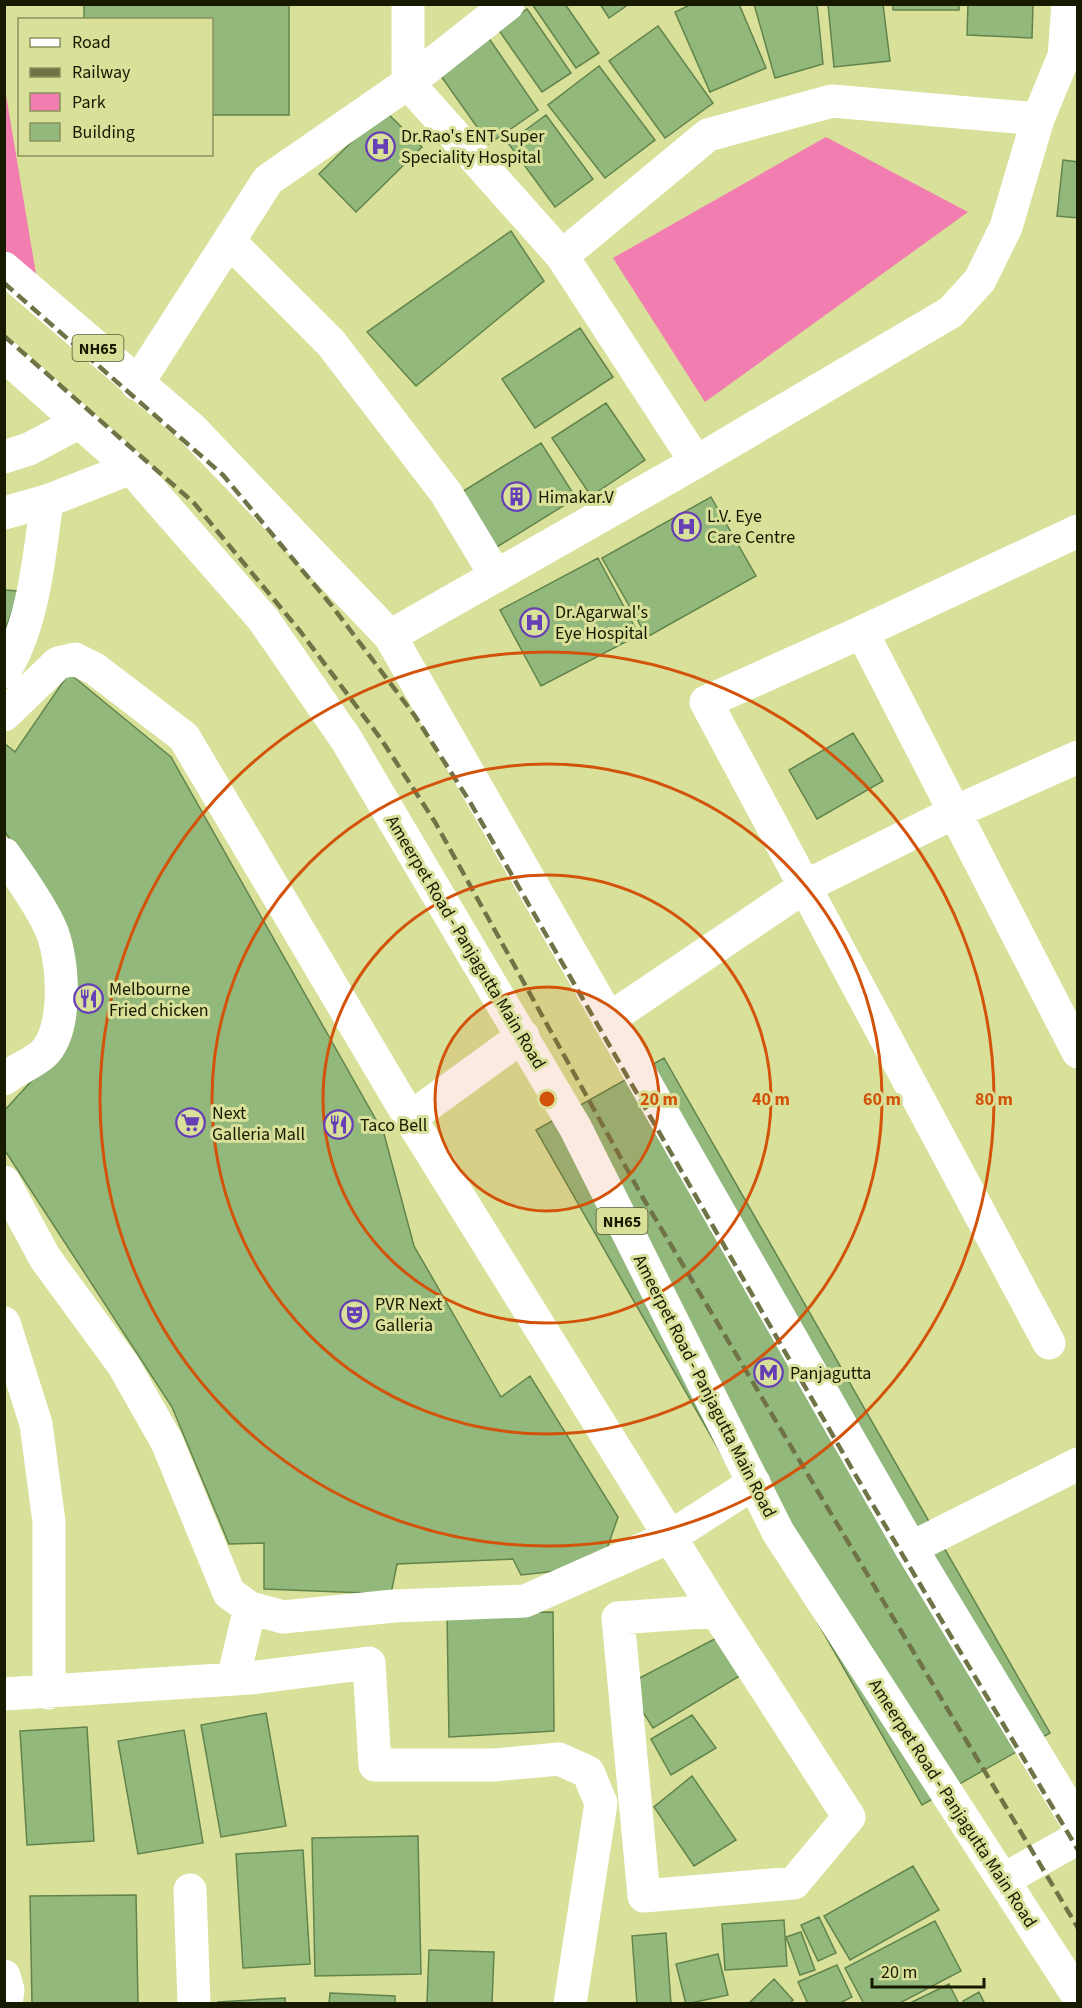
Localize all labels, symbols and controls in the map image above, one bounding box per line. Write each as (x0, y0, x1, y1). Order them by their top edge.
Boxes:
legend (18, 18, 213, 156)
text: Road (72, 30, 111, 55)
text: Railway (72, 60, 131, 85)
text: Park (72, 90, 106, 115)
text: Building (72, 120, 135, 145)
place label: Dr.Rao's ENT Super Speciality Hospital (401, 124, 545, 170)
hospital icon: Dr.Rao's ENT Super Speciality Hospital (364, 130, 396, 162)
road number: NH65 (72, 335, 124, 361)
building icon: Himakar.V (501, 481, 533, 513)
place label: Himakar.V (538, 485, 614, 510)
place label: L.V. Eye Care Centre (707, 504, 795, 550)
hospital icon: L.V. Eye Care Centre (670, 510, 702, 542)
place label: Dr.Agarwal's Eye Hospital (555, 600, 648, 646)
hospital icon: Dr.Agarwal's Eye Hospital (518, 606, 550, 638)
street label: Ameerpet Road - Panjagutta Main Road (380, 811, 552, 1074)
place label: Melbourne Fried chicken (109, 977, 209, 1023)
restaurant icon: Melbourne Fried chicken (72, 983, 104, 1015)
text: 20 m (640, 1087, 678, 1112)
text: 40 m (752, 1087, 790, 1112)
text: 60 m (863, 1087, 901, 1112)
text: 80 m (975, 1087, 1013, 1112)
centre of rings (537, 1089, 557, 1109)
place label: Next Galleria Mall (212, 1101, 305, 1147)
supermarket icon: Next Galleria Mall (175, 1107, 207, 1139)
restaurant icon: Taco Bell (323, 1109, 355, 1141)
place label: Taco Bell (360, 1113, 427, 1138)
road number: NH65 (596, 1208, 648, 1234)
street label: Ameerpet Road - Panjagutta Main Road (627, 1250, 782, 1522)
place label: PVR Next Galleria (375, 1292, 442, 1338)
theatre icon: PVR Next Galleria (338, 1298, 370, 1330)
metro station icon: Panjagutta (753, 1357, 785, 1389)
place label: Panjagutta (790, 1361, 871, 1386)
street label: Ameerpet Road - Panjagutta Main Road (863, 1674, 1043, 1933)
scale bar (872, 1951, 984, 1989)
text: 20 m (881, 1960, 917, 1985)

